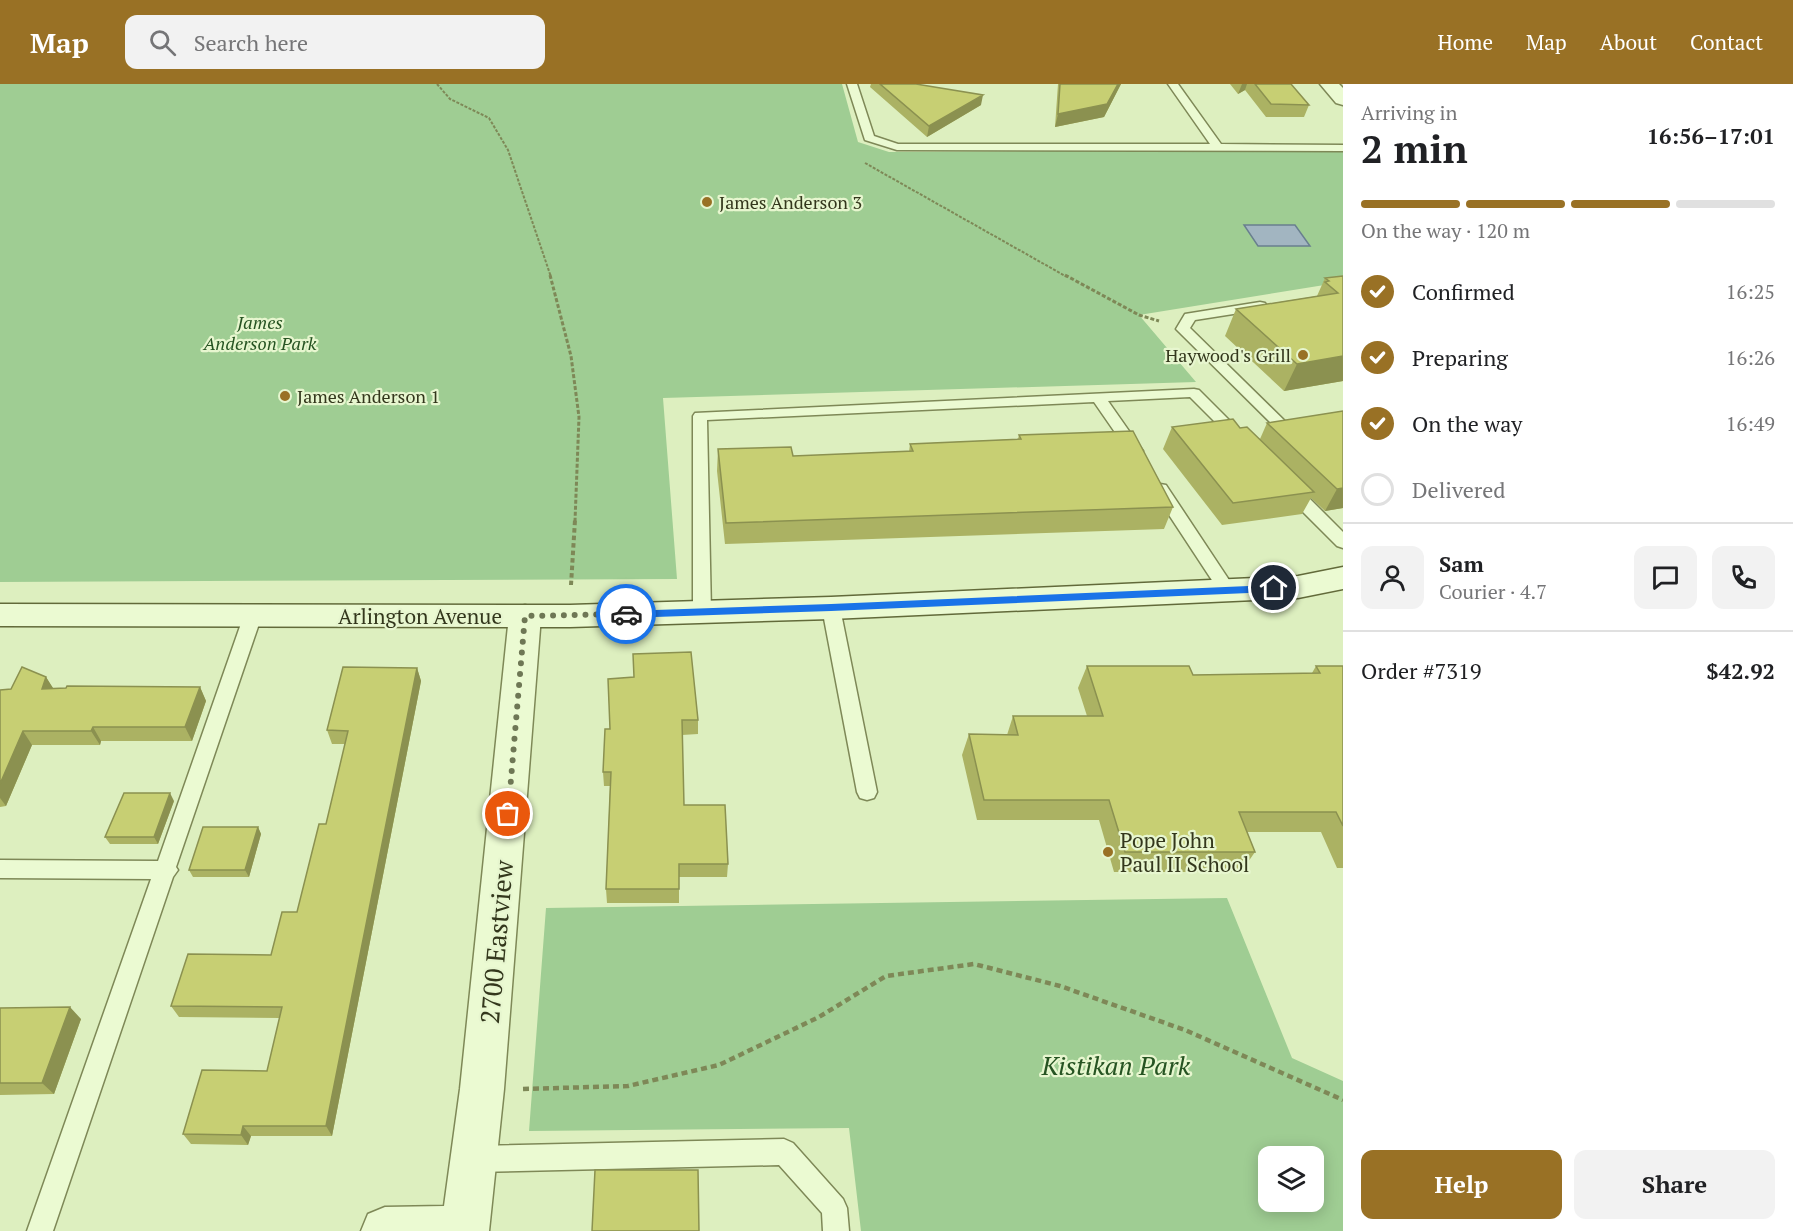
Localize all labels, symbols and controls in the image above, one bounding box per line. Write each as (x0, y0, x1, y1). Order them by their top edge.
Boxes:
search box (125, 15, 545, 69)
text: Map (30, 24, 89, 61)
icon: search (146, 26, 179, 59)
text: Search here (194, 28, 308, 57)
text: Home (1437, 28, 1493, 56)
text: Map (1526, 28, 1567, 56)
text: About (1600, 28, 1657, 56)
text: Contact (1690, 28, 1763, 56)
text: Arriving in (1361, 99, 1457, 126)
text: 16:56–17:01 (1647, 121, 1775, 150)
text: 2 min (1361, 122, 1468, 174)
place label: James Anderson 3 (719, 190, 862, 214)
marker: James Anderson 3 (700, 195, 714, 209)
text: On the way · 120 m (1361, 217, 1530, 244)
icon: check (1361, 275, 1394, 308)
text: Confirmed (1412, 277, 1515, 306)
text: 16:25 (1726, 278, 1775, 305)
park label: James Anderson Park (202, 310, 317, 355)
icon: check (1361, 341, 1394, 374)
place label: Haywood's Grill (1165, 343, 1291, 367)
text: Preparing (1412, 343, 1508, 372)
text: 16:26 (1726, 344, 1775, 371)
marker: Haywood's Grill (1296, 348, 1310, 362)
place label: James Anderson 1 (297, 384, 440, 408)
marker: James Anderson 1 (278, 389, 292, 403)
icon: check (1361, 407, 1394, 440)
text: On the way (1412, 409, 1522, 438)
text: 16:49 (1726, 410, 1775, 437)
text: Delivered (1412, 475, 1505, 504)
button: person (1361, 546, 1424, 609)
button: chat (1634, 546, 1697, 609)
button: phone (1712, 546, 1775, 609)
text: Sam (1439, 549, 1484, 578)
pin (1248, 562, 1299, 613)
icon: home (1257, 571, 1290, 604)
text: Courier · 4.7 (1439, 578, 1547, 605)
courier (596, 584, 656, 644)
icon: car (610, 598, 643, 631)
street label: Arlington Avenue (338, 602, 502, 630)
text: Order #7319 (1361, 656, 1481, 685)
text: $42.92 (1706, 656, 1775, 685)
pin (482, 788, 533, 839)
icon: bag (491, 797, 524, 830)
place label: Pope John Paul II School (1120, 826, 1249, 878)
marker: Pope John Paul II School (1101, 845, 1115, 859)
street label: 2700 Eastview (472, 858, 520, 1025)
park label: Kistikan Park (1041, 1048, 1191, 1082)
map controls (1258, 1146, 1324, 1212)
button: layers (1258, 1146, 1324, 1212)
button: Help (1361, 1150, 1562, 1219)
button: Share (1574, 1150, 1775, 1219)

